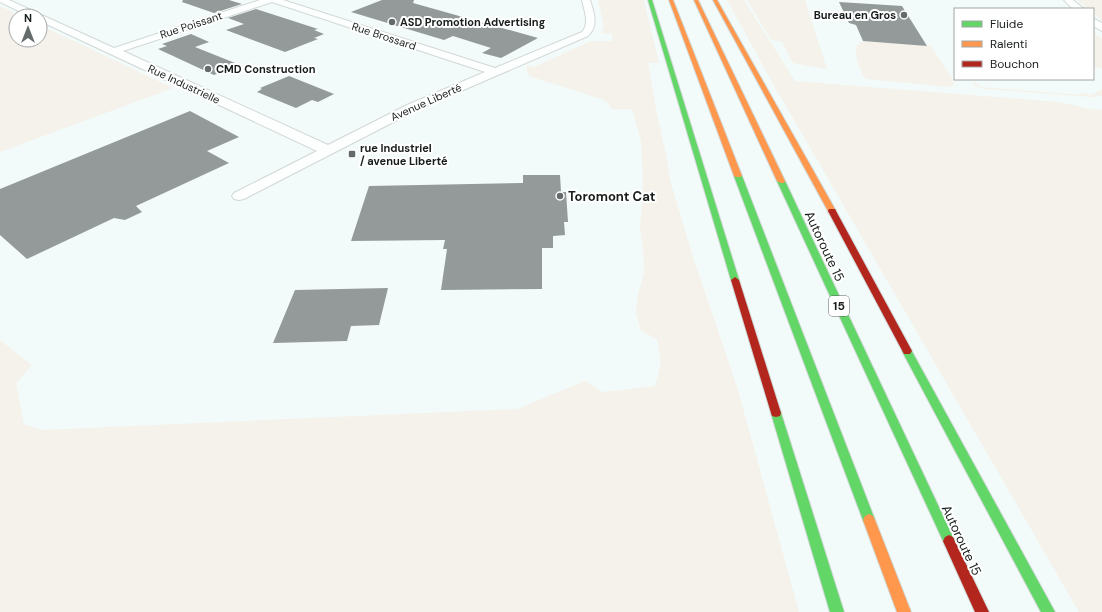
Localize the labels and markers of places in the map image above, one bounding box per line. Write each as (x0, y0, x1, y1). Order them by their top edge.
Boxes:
place label: Bureau en Gros (814, 8, 896, 22)
marker: Bureau en Gros (899, 10, 909, 20)
place label: ASD Promotion Advertising (400, 15, 546, 29)
marker: ASD Promotion Advertising (387, 17, 397, 27)
place label: CMD Construction (216, 62, 316, 76)
marker: CMD Construction (203, 64, 213, 74)
place label: rue Industriel / avenue Liberté (360, 141, 448, 168)
marker: rue Industriel / avenue Liberté (347, 149, 357, 159)
place label: Toromont Cat (568, 188, 655, 205)
marker: Toromont Cat (555, 191, 565, 201)

